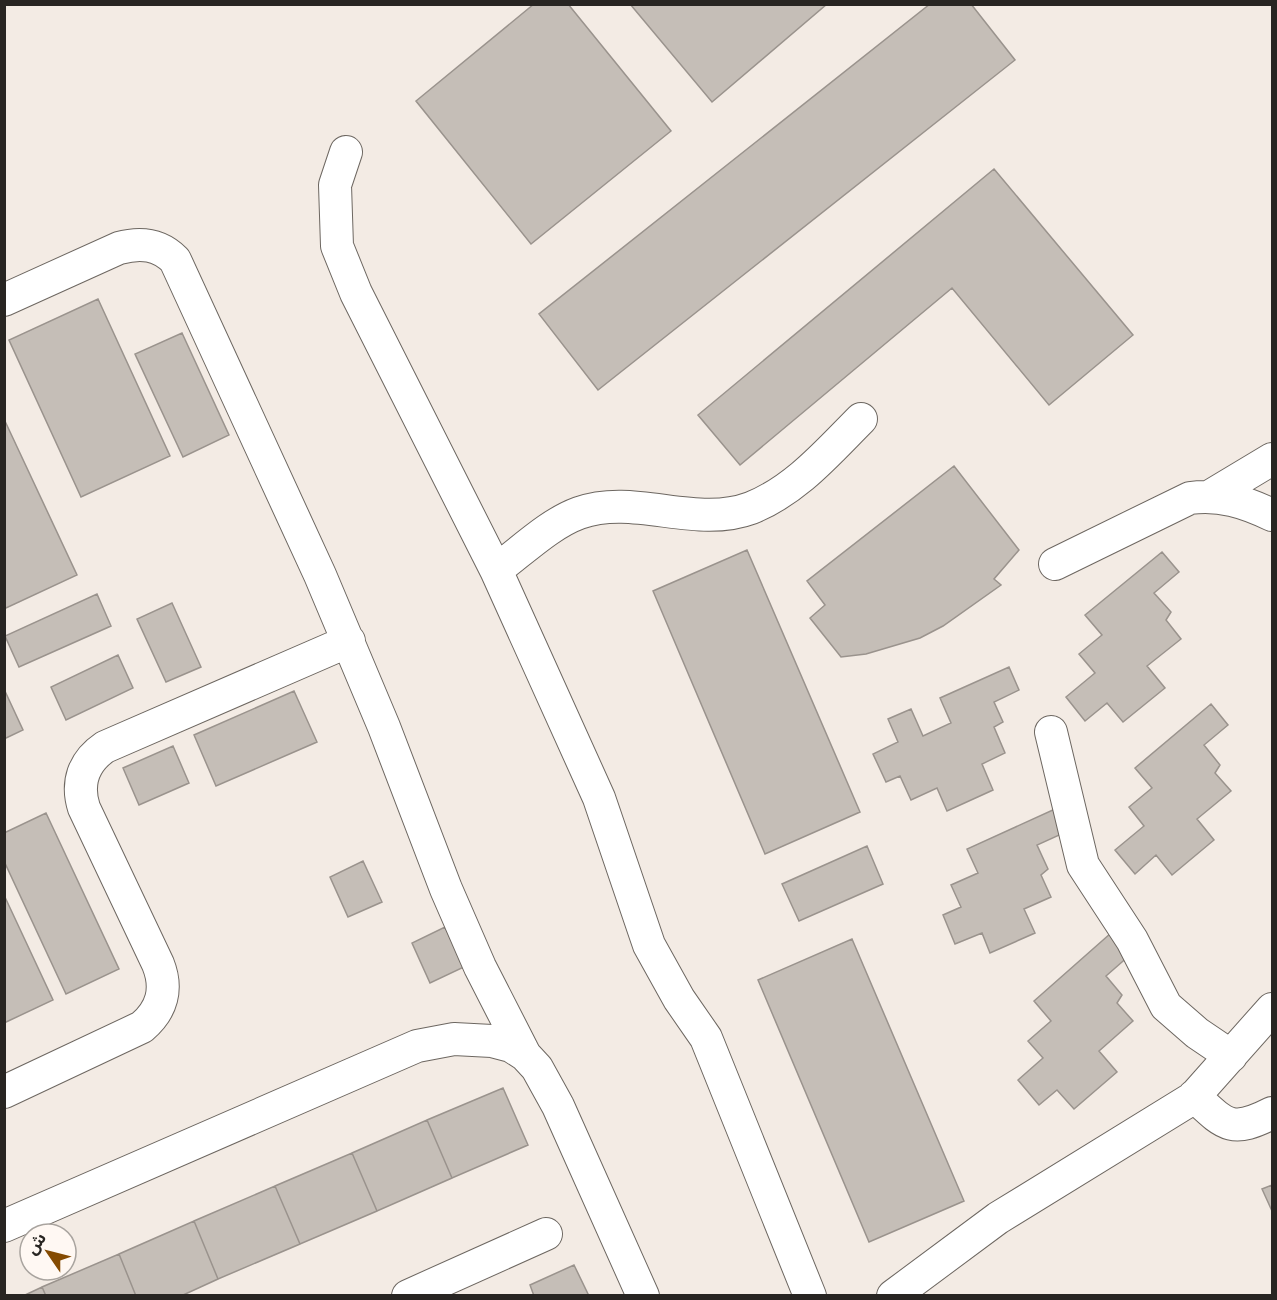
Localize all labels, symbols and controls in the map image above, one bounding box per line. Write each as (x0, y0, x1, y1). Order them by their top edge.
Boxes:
north arrow (18, 1222, 78, 1282)
text: ش (22, 1229, 50, 1258)

